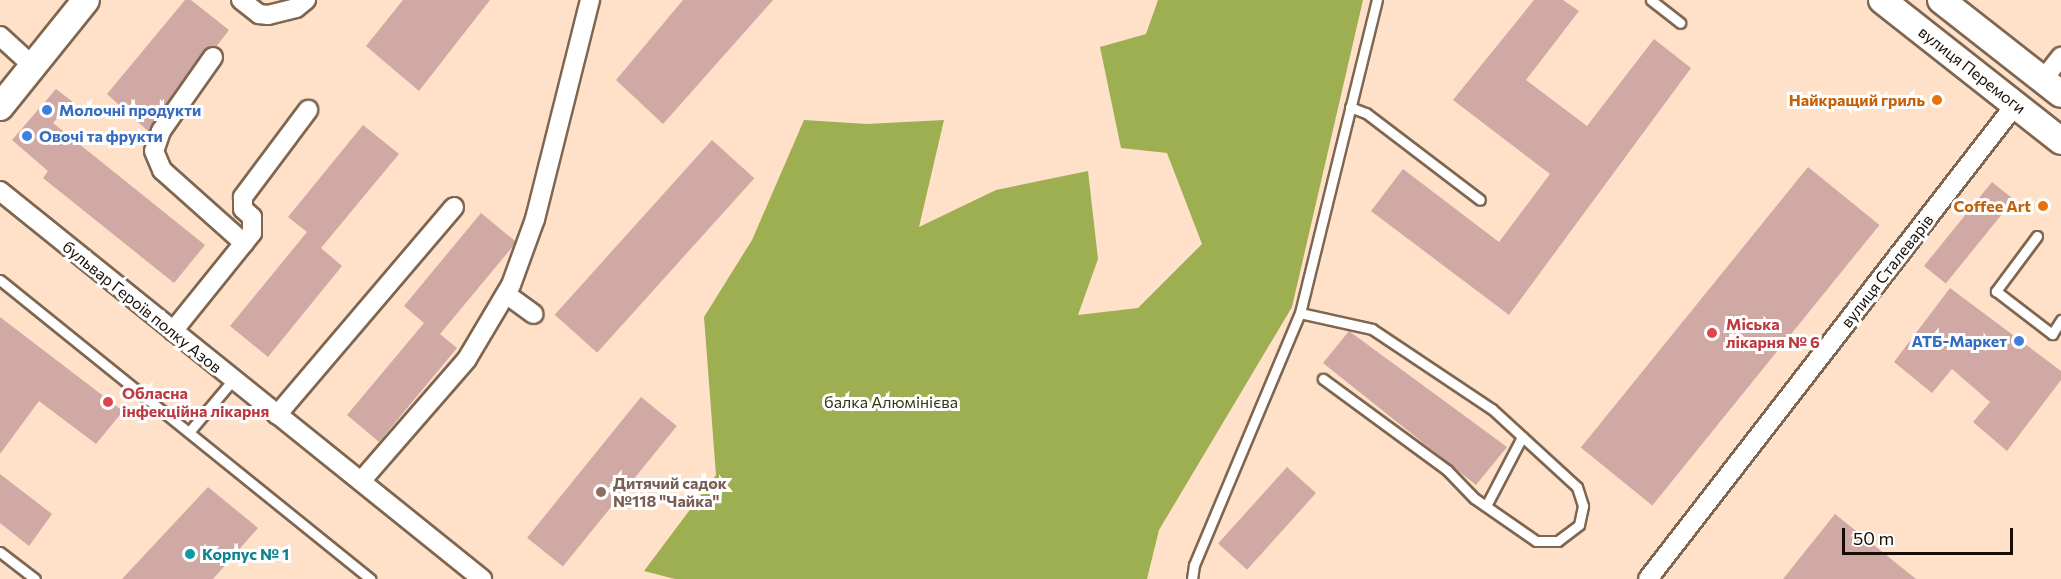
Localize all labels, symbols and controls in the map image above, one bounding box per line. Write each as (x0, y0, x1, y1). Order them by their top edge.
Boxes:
street label: вулиця Перемоги (1915, 22, 2029, 118)
place label: Найкращий гриль (1789, 90, 1925, 110)
marker: Найкращий гриль (1930, 93, 1944, 107)
place label: Молочні продукти (59, 100, 201, 120)
marker: Молочні продукти (40, 103, 54, 117)
place label: Овочі та фрукти (39, 126, 163, 146)
marker: Овочі та фрукти (20, 129, 34, 143)
place label: Coffee Art (1953, 196, 2031, 216)
marker: Coffee Art (2036, 199, 2050, 213)
street label: вулиця Сталеварів (1837, 211, 1937, 331)
street label: бульвар Героїв полку Азов (59, 237, 225, 377)
place label: Мiська лiкарня № 6 (1726, 314, 1820, 352)
marker: Мiська лiкарня № 6 (1703, 324, 1721, 342)
place label: АТБ-Маркет (1912, 331, 2007, 351)
marker: АТБ-Маркет (2012, 334, 2026, 348)
place label: Обласна інфекційна лікарня (122, 383, 269, 421)
park label: балка Алюмінієва (824, 392, 958, 412)
marker: Обласна інфекційна лікарня (99, 393, 117, 411)
place label: Дитячий садок №118 "Чайка" (613, 473, 727, 511)
marker: Дитячий садок №118 "Чайка" (594, 485, 608, 499)
scale bar (1845, 516, 2016, 554)
text: 50 m (1853, 527, 1894, 549)
place label: Корпус № 1 (202, 544, 289, 564)
marker: Корпус № 1 (183, 547, 197, 561)

